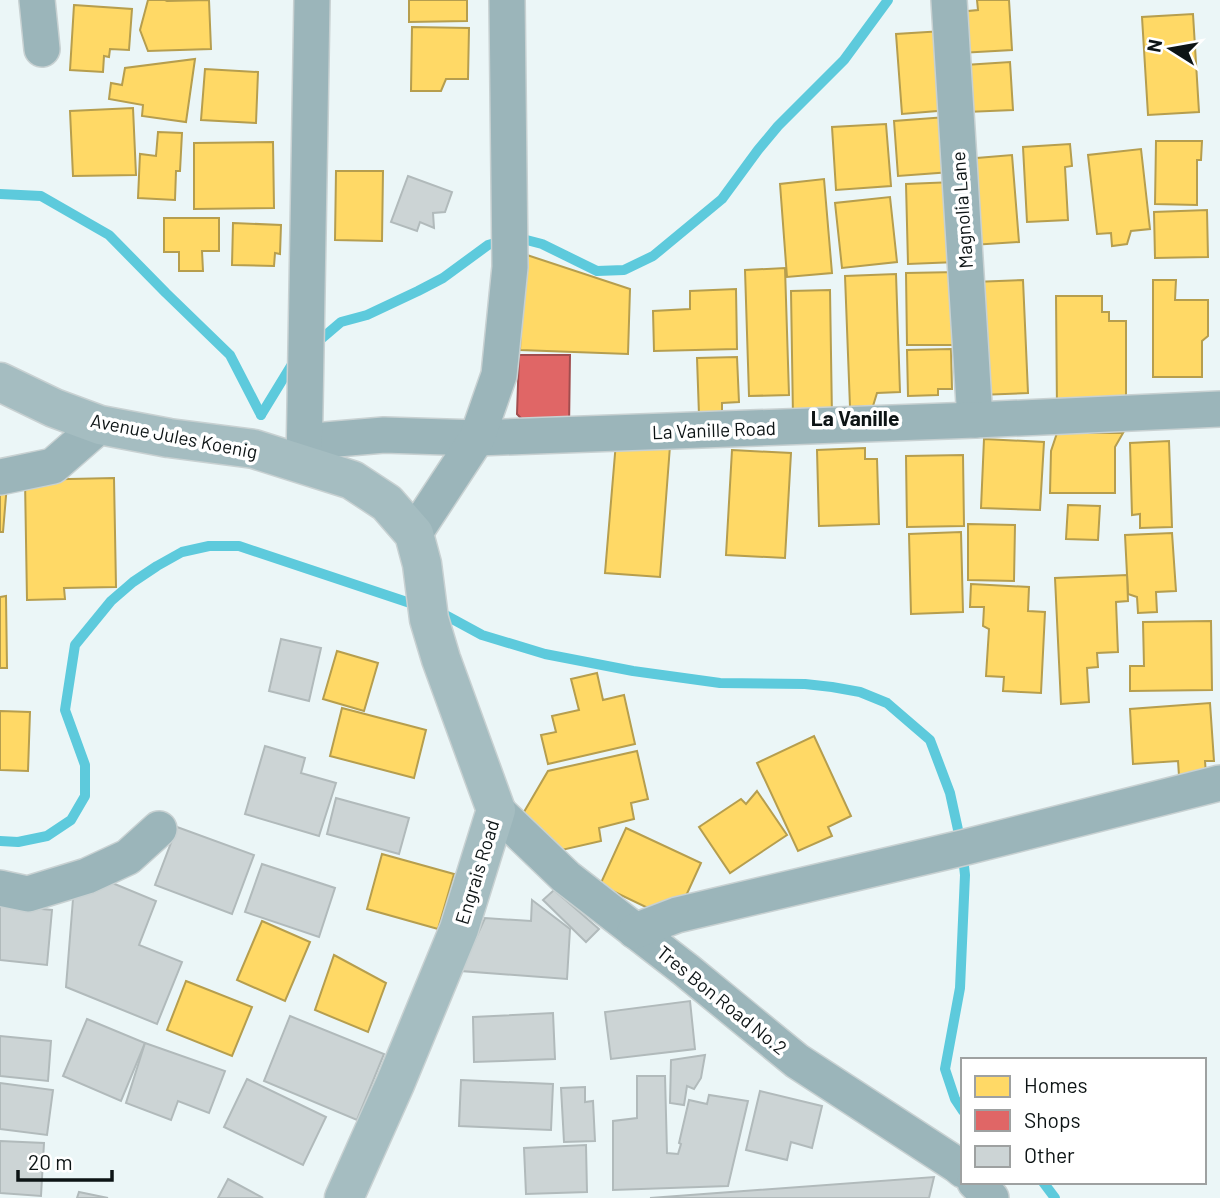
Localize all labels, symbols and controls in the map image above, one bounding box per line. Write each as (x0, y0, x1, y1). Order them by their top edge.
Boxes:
north arrow (1136, 14, 1206, 84)
text: N (1141, 37, 1166, 54)
street label: Magnolia Lane (946, 151, 977, 269)
district label: La Vanille (811, 405, 899, 430)
street label: Avenue Jules Koenig (89, 408, 260, 463)
street label: La Vanille Road (652, 416, 776, 443)
street label: Engrais Road (450, 817, 503, 927)
street label: Tres Bon Road No.2 (653, 940, 792, 1059)
legend (961, 1058, 1206, 1184)
text: Homes (1024, 1072, 1088, 1097)
text: Shops (1024, 1107, 1081, 1132)
scale bar (18, 1138, 112, 1182)
text: Other (1024, 1142, 1075, 1167)
text: 20 m (28, 1149, 73, 1174)

